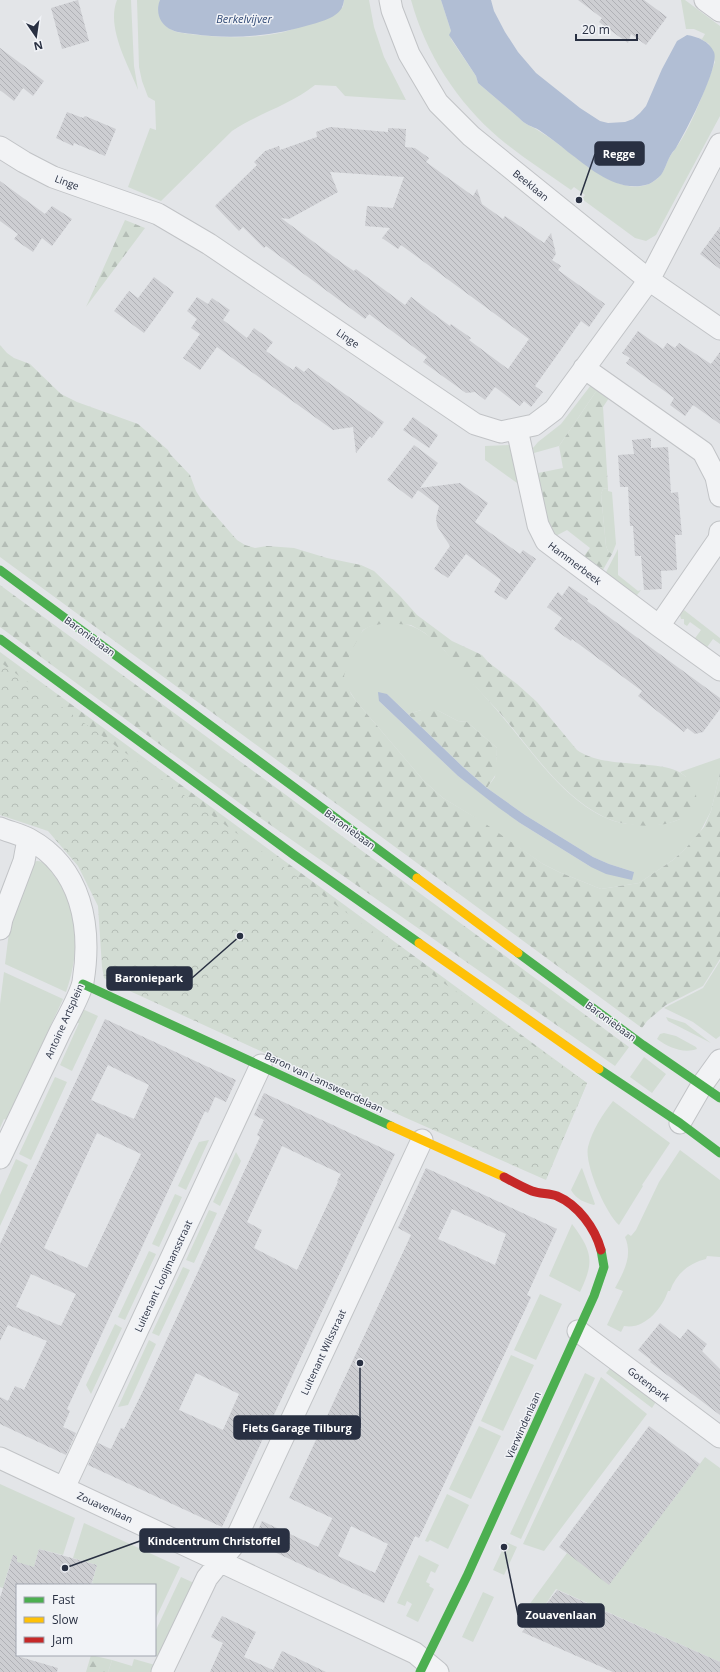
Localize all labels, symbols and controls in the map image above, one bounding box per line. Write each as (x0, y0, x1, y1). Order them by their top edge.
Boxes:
water label: Berkelvijver (216, 11, 272, 26)
north arrow (16, 16, 56, 56)
scale bar (576, 16, 637, 42)
text: 20 m (582, 21, 610, 38)
text: N (32, 38, 44, 55)
callout: Regge (595, 142, 644, 165)
text: Regge (603, 146, 636, 161)
street label: Beeklaan (510, 166, 552, 204)
street label: Linge (53, 171, 81, 193)
street label: Linge (334, 325, 363, 351)
street label: Hammerbeek (545, 538, 605, 588)
street label: Baroniebaan (62, 613, 118, 659)
street label: Baroniebaan (322, 806, 378, 852)
callout: Baroniepark (107, 967, 192, 990)
text: Baroniepark (115, 970, 183, 985)
street label: Antoine Artsplein (41, 981, 87, 1061)
street label: Baroniebaan (583, 998, 639, 1044)
street label: Baron van Lamsweerdelaan (262, 1048, 386, 1116)
street label: Luitenant Looijmansstraat (131, 1217, 195, 1334)
street label: Luitenant Wilsstraat (297, 1306, 349, 1397)
street label: Gotenpark (625, 1363, 674, 1405)
street label: Vierwindenlaan (502, 1389, 544, 1461)
callout: Fiets Garage Tilburg (234, 1416, 360, 1439)
text: Fiets Garage Tilburg (242, 1420, 352, 1435)
street label: Zouavenlaan (75, 1488, 135, 1526)
callout: Kindcentrum Christoffel (140, 1529, 289, 1552)
text: Kindcentrum Christoffel (148, 1533, 280, 1548)
legend (16, 1584, 156, 1656)
text: Fast (52, 1591, 75, 1608)
callout: Zouavenlaan (518, 1604, 604, 1627)
text: Zouavenlaan (526, 1607, 596, 1622)
text: Slow (52, 1611, 79, 1628)
text: Jam (51, 1631, 73, 1648)

